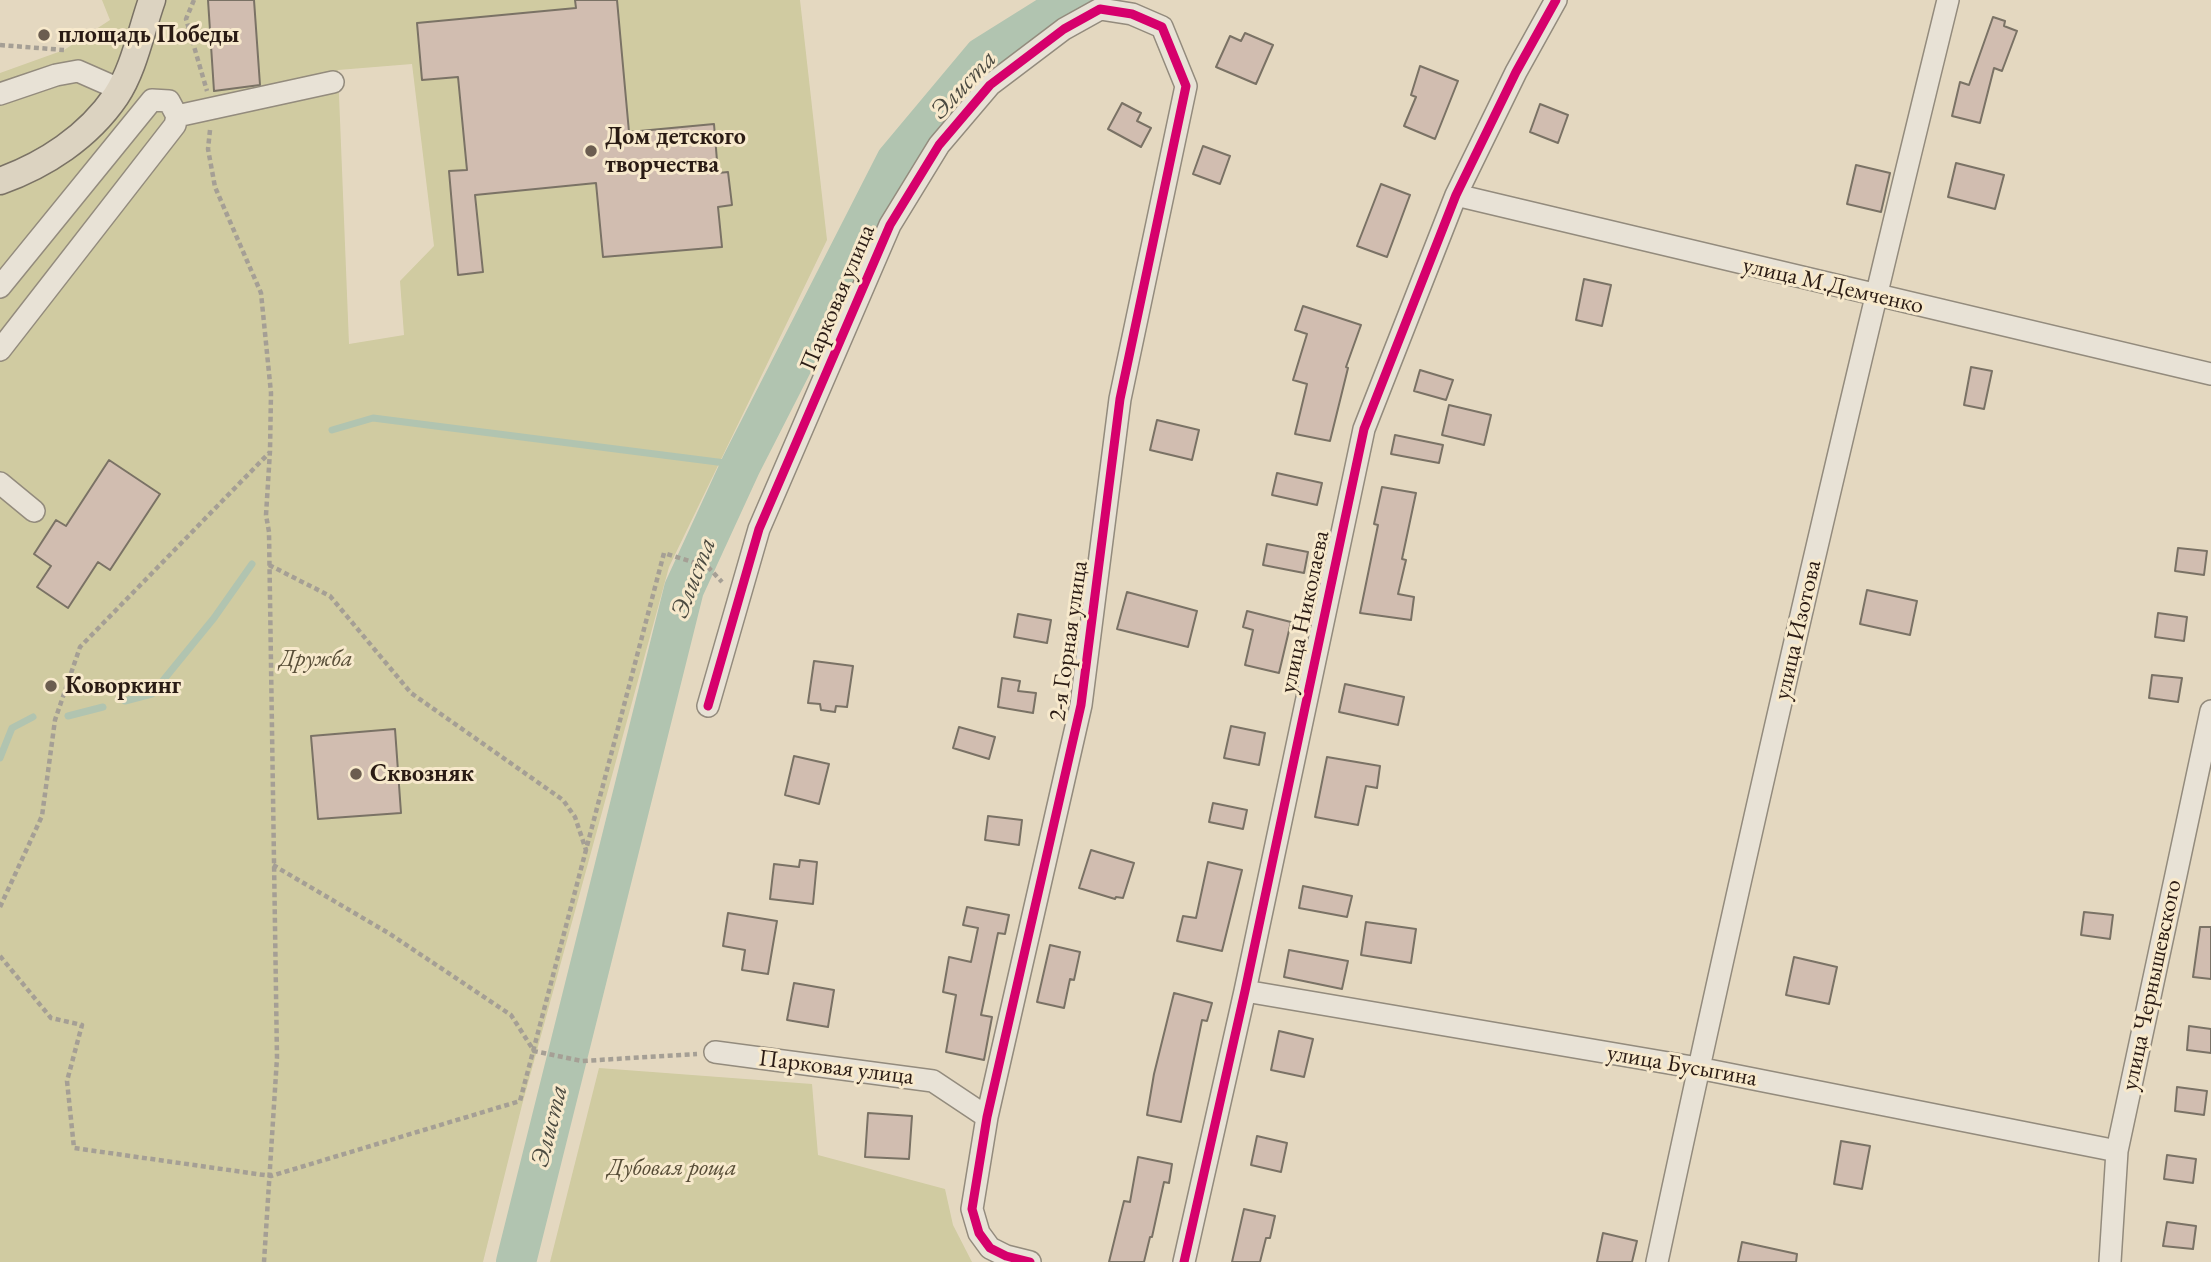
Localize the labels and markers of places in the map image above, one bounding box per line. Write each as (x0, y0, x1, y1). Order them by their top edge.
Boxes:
place label: площадь Победы (58, 21, 239, 49)
marker: площадь Победы (36, 27, 52, 43)
place label: Дом детского творчества (605, 123, 746, 179)
marker: Дом детского творчества (583, 143, 599, 159)
place label: Коворкинг (65, 672, 181, 700)
marker: Коворкинг (43, 678, 59, 694)
place label: Сквозняк (370, 760, 474, 788)
marker: Сквозняк (348, 766, 364, 782)

